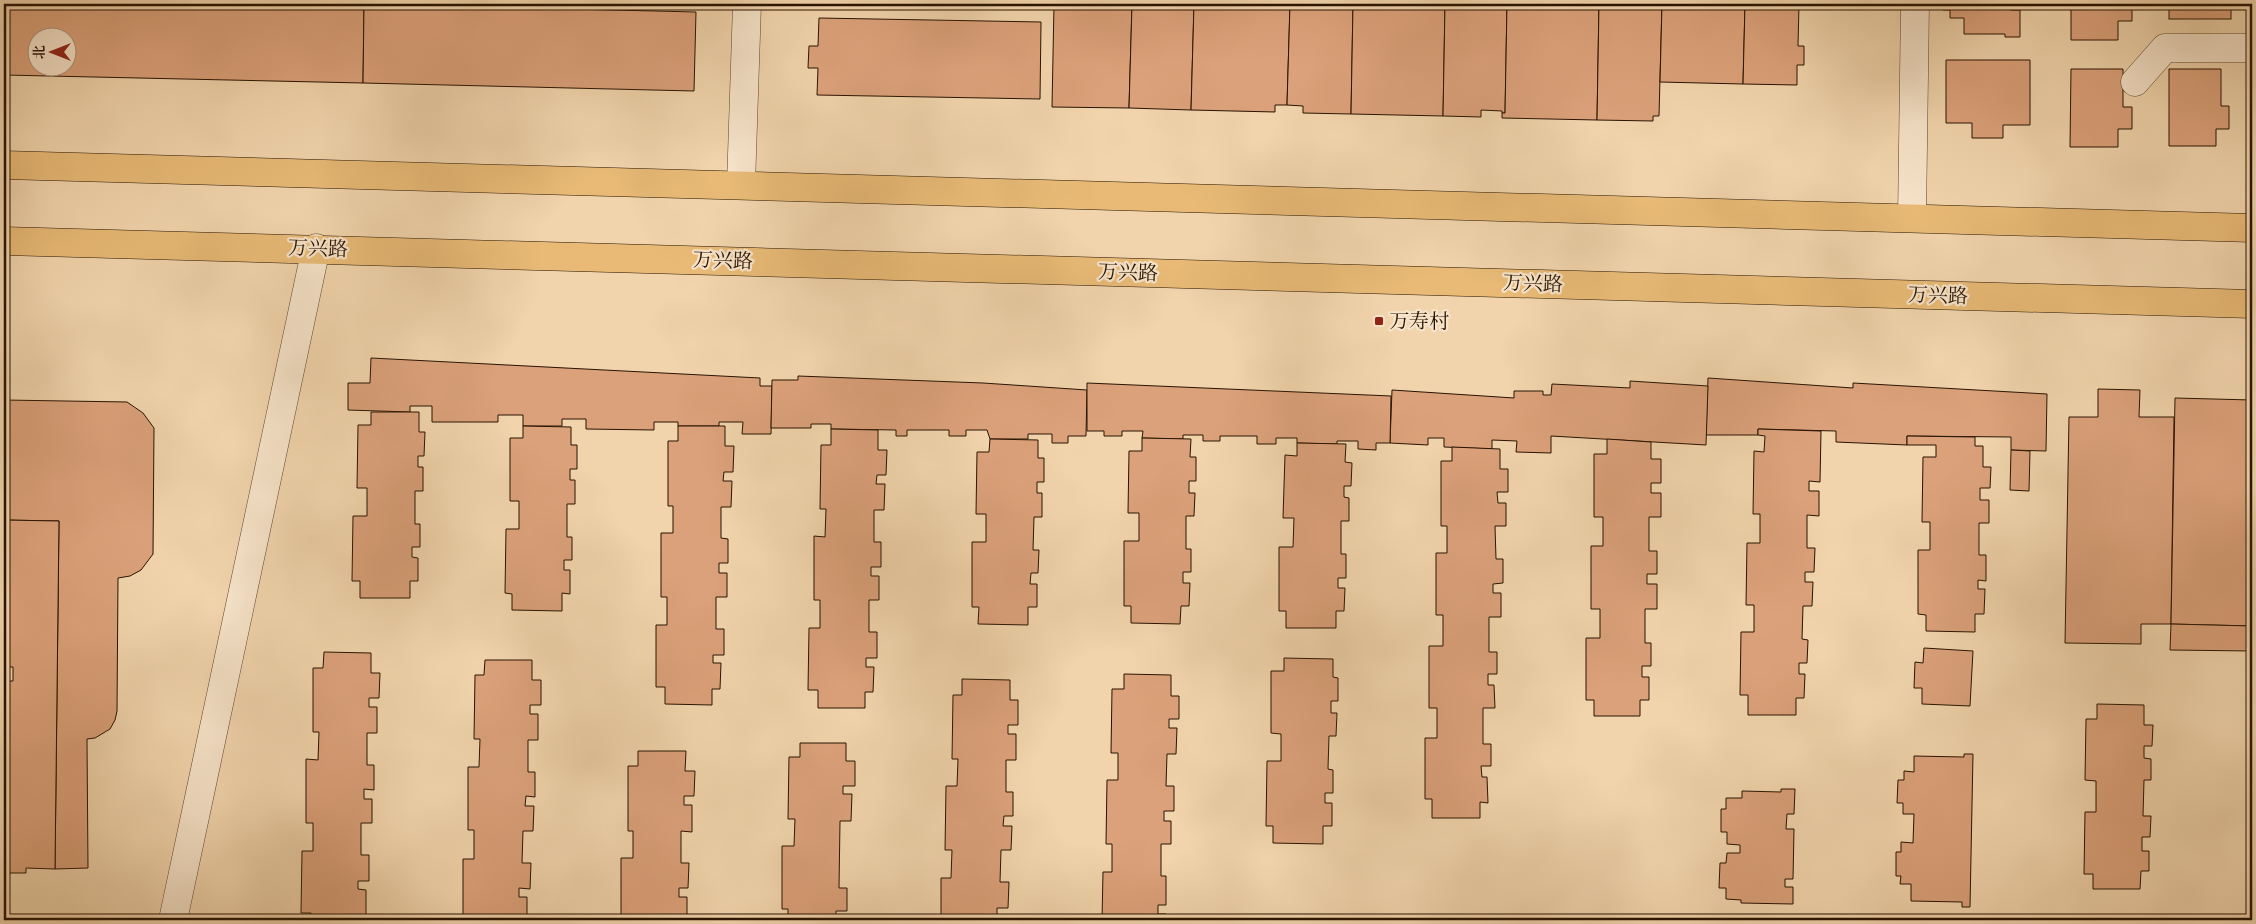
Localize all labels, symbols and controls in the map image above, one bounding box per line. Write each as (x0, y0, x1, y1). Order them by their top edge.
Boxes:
north arrow (28, 28, 78, 78)
text: 北 (31, 45, 51, 59)
street label: 万兴路 (287, 235, 348, 266)
street label: 万兴路 (692, 247, 753, 278)
street label: 万兴路 (1097, 259, 1158, 290)
street label: 万兴路 (1502, 270, 1563, 301)
street label: 万兴路 (1907, 282, 1968, 313)
place label: 万寿村 (1389, 309, 1449, 338)
marker: 万寿村 (1373, 315, 1385, 327)

